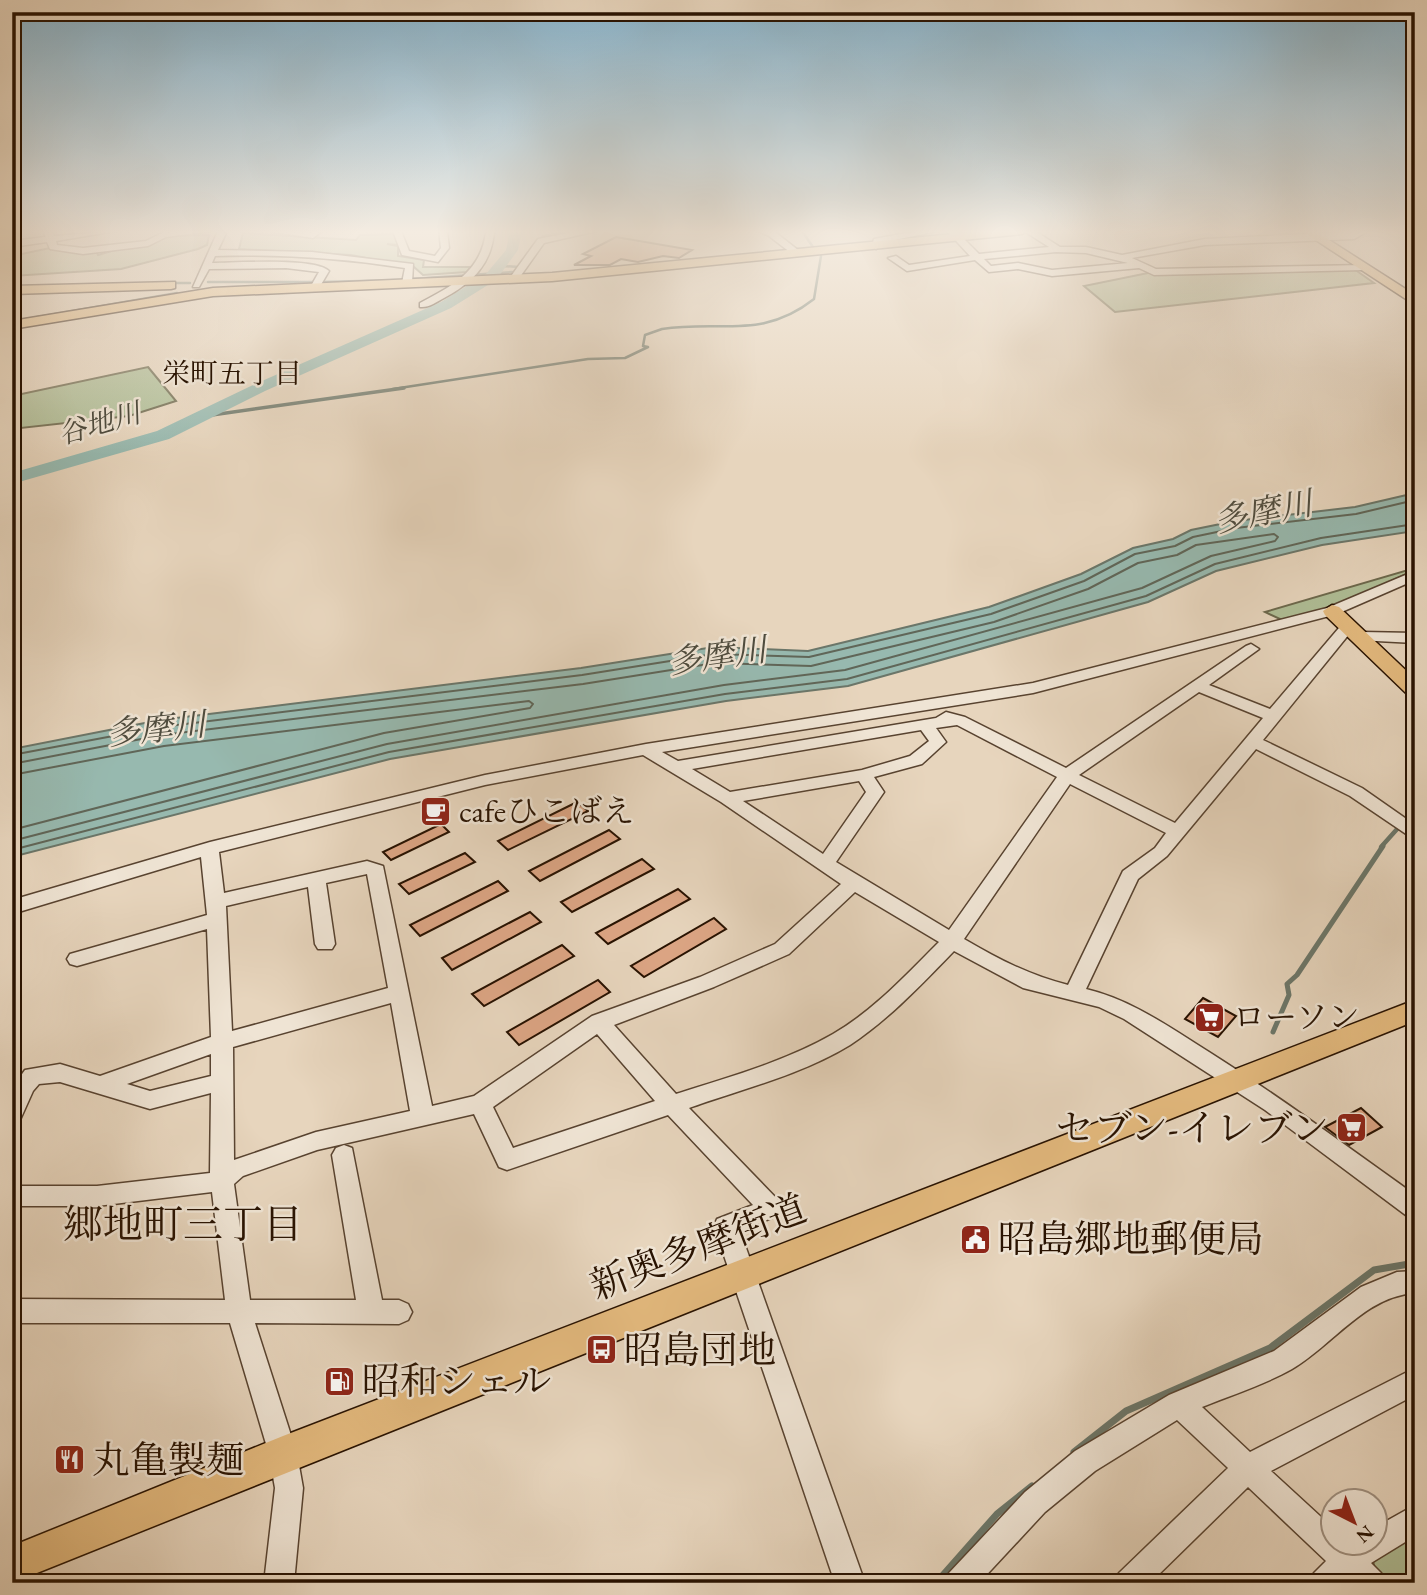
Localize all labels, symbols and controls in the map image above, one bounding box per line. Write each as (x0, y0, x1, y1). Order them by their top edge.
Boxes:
district label: 栄町五丁目 (162, 355, 302, 391)
water label: 谷地川 (54, 393, 147, 452)
water label: 多摩川 (1210, 480, 1319, 542)
water label: 多摩川 (665, 627, 772, 684)
water label: 多摩川 (105, 702, 211, 755)
place label: cafeひこばえ (459, 790, 634, 832)
cafe icon: cafeひこばえ (419, 794, 453, 828)
place label: ローソン (1233, 996, 1360, 1038)
supermarket icon: ローソン (1193, 1000, 1227, 1034)
place label: セブン-イレブン (1056, 1103, 1329, 1152)
supermarket icon: セブン-イレブン (1335, 1111, 1369, 1145)
street label: 新奥多摩街道 (583, 1183, 813, 1310)
district label: 郷地町三丁目 (63, 1198, 303, 1250)
place label: 昭島郷地郵便局 (998, 1214, 1264, 1263)
public building icon: 昭島郷地郵便局 (958, 1222, 992, 1256)
place label: 昭島団地 (624, 1325, 776, 1374)
bus stop icon: 昭島団地 (584, 1333, 618, 1367)
place label: 昭和シェル (362, 1356, 551, 1405)
fuel station icon: 昭和シェル (322, 1364, 356, 1398)
place label: 丸亀製麺 (92, 1435, 244, 1484)
restaurant icon: 丸亀製麺 (52, 1443, 86, 1477)
north arrow (1318, 1486, 1388, 1556)
text: N (1350, 1520, 1379, 1549)

